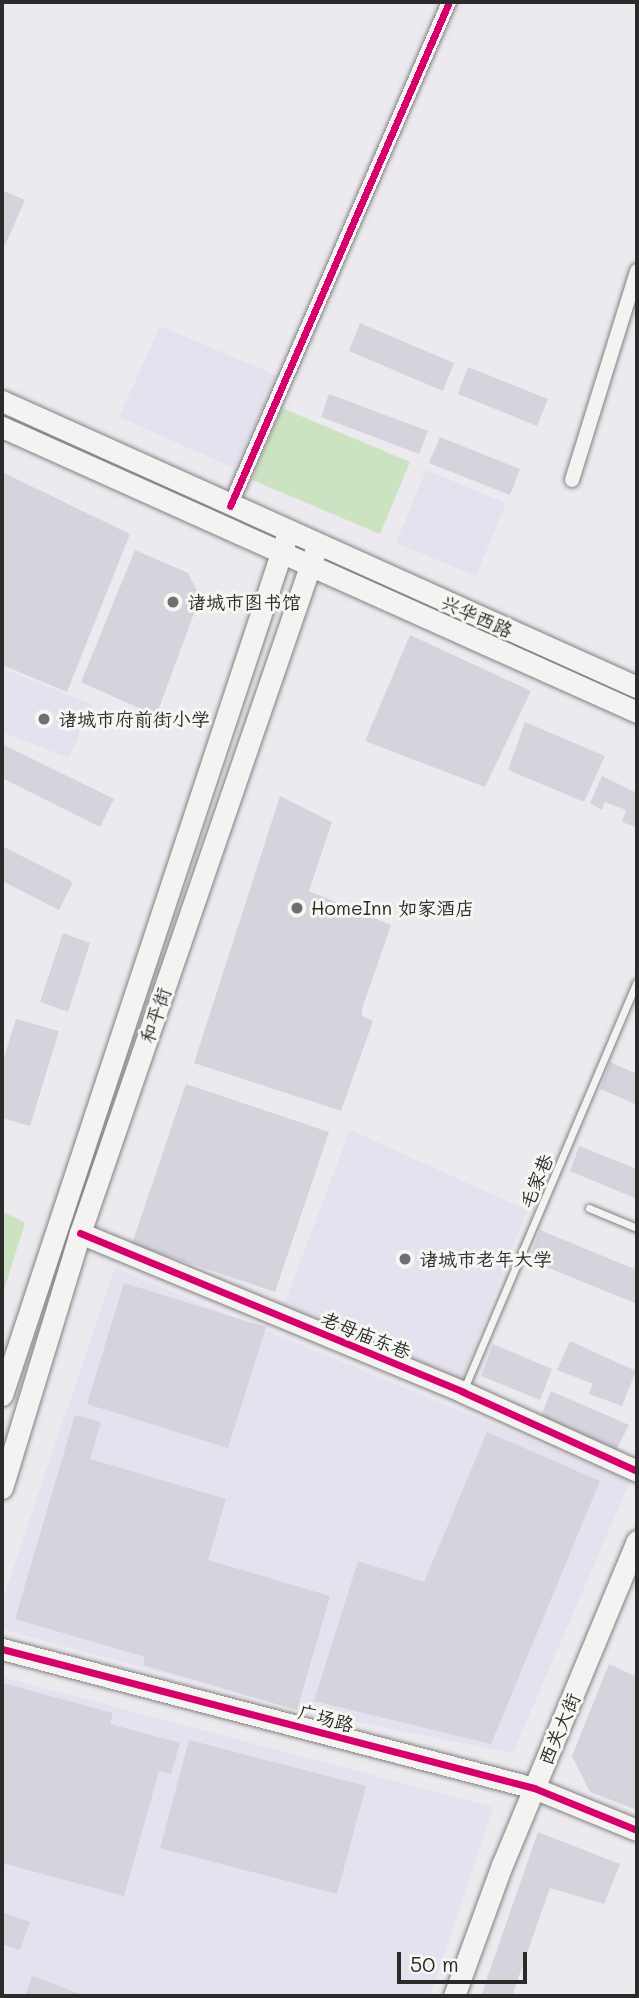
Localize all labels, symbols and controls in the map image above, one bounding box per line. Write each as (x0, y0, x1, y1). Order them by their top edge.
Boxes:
street label: 兴华西路 (438, 590, 516, 642)
place label: 诸城市图书馆 (187, 591, 301, 613)
marker: 诸城市图书馆 (165, 594, 181, 610)
place label: 诸城市府前街小学 (58, 708, 210, 730)
marker: 诸城市府前街小学 (36, 711, 52, 727)
place label: HomeInn 如家酒店 (311, 897, 474, 919)
marker: HomeInn 如家酒店 (289, 900, 305, 916)
street label: 和平街 (135, 984, 175, 1046)
street label: 毛家巷 (514, 1150, 558, 1212)
place label: 诸城市老年大学 (419, 1248, 552, 1270)
marker: 诸城市老年大学 (397, 1251, 413, 1267)
street label: 老母庙东巷 (318, 1307, 414, 1363)
street label: 西关大街 (534, 1690, 584, 1768)
street label: 广场路 (296, 1700, 356, 1736)
scale bar (401, 1938, 530, 1982)
text: 50 m (410, 1950, 459, 1977)

